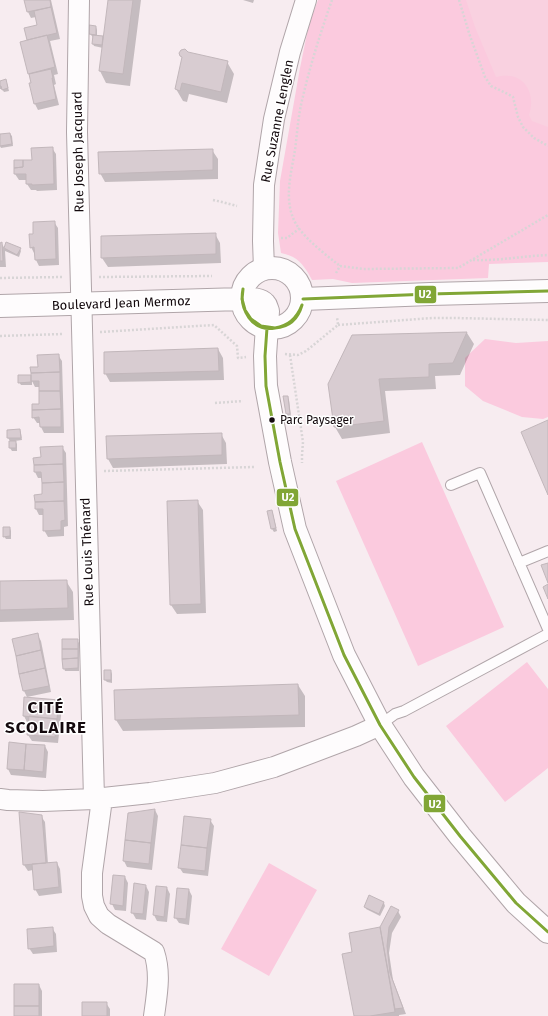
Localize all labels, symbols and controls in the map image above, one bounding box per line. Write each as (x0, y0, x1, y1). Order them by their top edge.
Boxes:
street label: Rue Suzanne Lenglen (258, 58, 296, 184)
street label: Rue Joseph Jacquard (69, 91, 87, 213)
line badge: U2 (414, 285, 437, 304)
text: U2 (419, 288, 432, 301)
street label: Boulevard Jean Mermoz (52, 293, 191, 313)
place label: Parc Paysager (280, 413, 354, 427)
marker: Parc Paysager (267, 415, 277, 425)
line badge: U2 (276, 488, 299, 507)
text: U2 (282, 491, 295, 504)
street label: Rue Louis Thénard (78, 497, 96, 607)
district label: CITÉ SCOLAIRE (5, 697, 87, 738)
line badge: U2 (423, 794, 446, 813)
text: U2 (429, 798, 442, 811)

